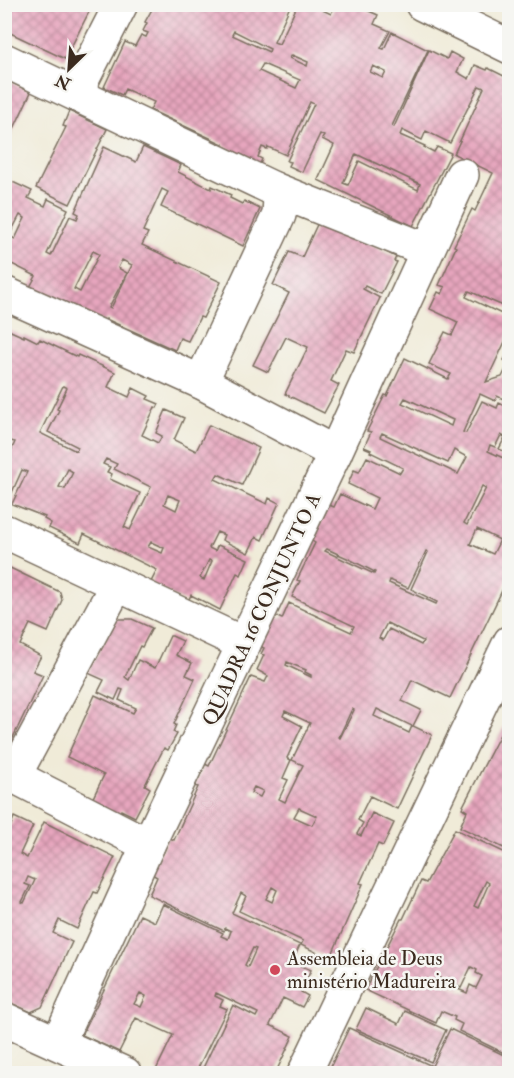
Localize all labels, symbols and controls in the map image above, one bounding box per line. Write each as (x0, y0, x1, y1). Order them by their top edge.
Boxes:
north arrow (39, 39, 99, 99)
text: N (52, 69, 75, 94)
street label: QUADRA 16 CONJUNTO A (196, 489, 327, 729)
place label: Assembleia de Deus ministério Madureira (286, 946, 457, 994)
marker: Assembleia de Deus ministério Madureira (268, 963, 282, 977)

